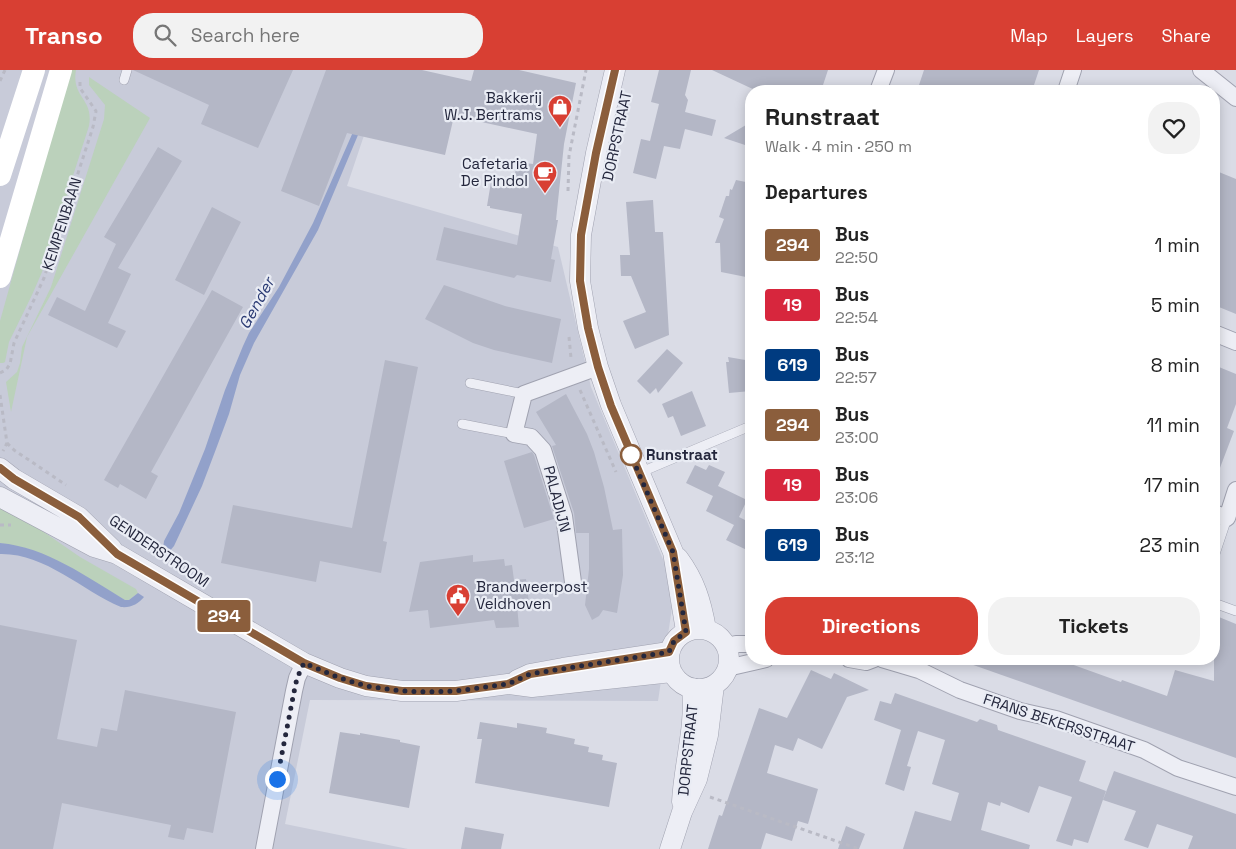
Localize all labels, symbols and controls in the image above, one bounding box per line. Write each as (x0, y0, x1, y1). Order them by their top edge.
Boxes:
search box (133, 13, 483, 58)
text: Transo (25, 20, 103, 51)
icon: search (151, 21, 179, 49)
text: Search here (191, 23, 300, 48)
text: Map (1010, 24, 1048, 47)
text: Layers (1076, 24, 1133, 47)
text: Share (1161, 24, 1211, 47)
place label: Bakkerij W.J. Bertrams (444, 88, 542, 124)
street label: DORPSTRAAT (598, 89, 635, 183)
shop icon: Bakkerij W.J. Bertrams (547, 94, 573, 128)
text: Runstraat (765, 101, 880, 132)
button: heart (1148, 102, 1200, 154)
text: Walk · 4 min · 250 m (765, 136, 912, 157)
place label: Cafetaria De Pindol (461, 154, 528, 190)
cafe icon: Cafetaria De Pindol (532, 160, 558, 194)
street label: KEMPENBAAN (38, 175, 86, 273)
text: Departures (765, 180, 868, 205)
text: Bus (835, 222, 869, 247)
text: 294 (776, 233, 809, 256)
text: 1 min (1155, 233, 1200, 258)
text: 22:50 (835, 247, 878, 268)
water label: Gender (234, 272, 280, 333)
text: Bus (835, 282, 869, 307)
text: 19 (783, 293, 802, 316)
text: 5 min (1151, 293, 1200, 318)
text: 22:54 (835, 307, 878, 328)
text: Bus (835, 342, 869, 367)
text: 619 (777, 353, 808, 376)
text: 8 min (1151, 353, 1200, 378)
text: 22:57 (835, 367, 877, 388)
text: Bus (835, 402, 869, 427)
text: 294 (776, 413, 809, 436)
text: 11 min (1147, 413, 1200, 438)
text: 23:00 (835, 427, 879, 448)
marker: Runstraat (620, 444, 642, 466)
place label: Runstraat (646, 445, 718, 464)
text: Bus (835, 462, 869, 487)
street label: PALADIJN (540, 464, 575, 534)
text: 19 (783, 473, 802, 496)
text: 17 min (1144, 473, 1200, 498)
text: 23:06 (835, 487, 878, 508)
street label: GENDERSTROOM (106, 510, 213, 591)
text: Bus (835, 522, 869, 547)
text: 619 (777, 533, 808, 556)
text: 23 min (1140, 533, 1200, 558)
text: 23:12 (835, 547, 875, 568)
place label: Brandweerpost Veldhoven (476, 577, 588, 613)
public building icon: Brandweerpost Veldhoven (445, 583, 471, 617)
button: Directions (765, 597, 978, 655)
button: Tickets (988, 597, 1200, 655)
line badge: 294 (195, 600, 253, 632)
text: 294 (207, 604, 241, 627)
street label: FRANS BEKERSSTRAAT (981, 689, 1138, 756)
street label: DORPSTRAAT (673, 703, 702, 797)
your location (265, 767, 290, 792)

